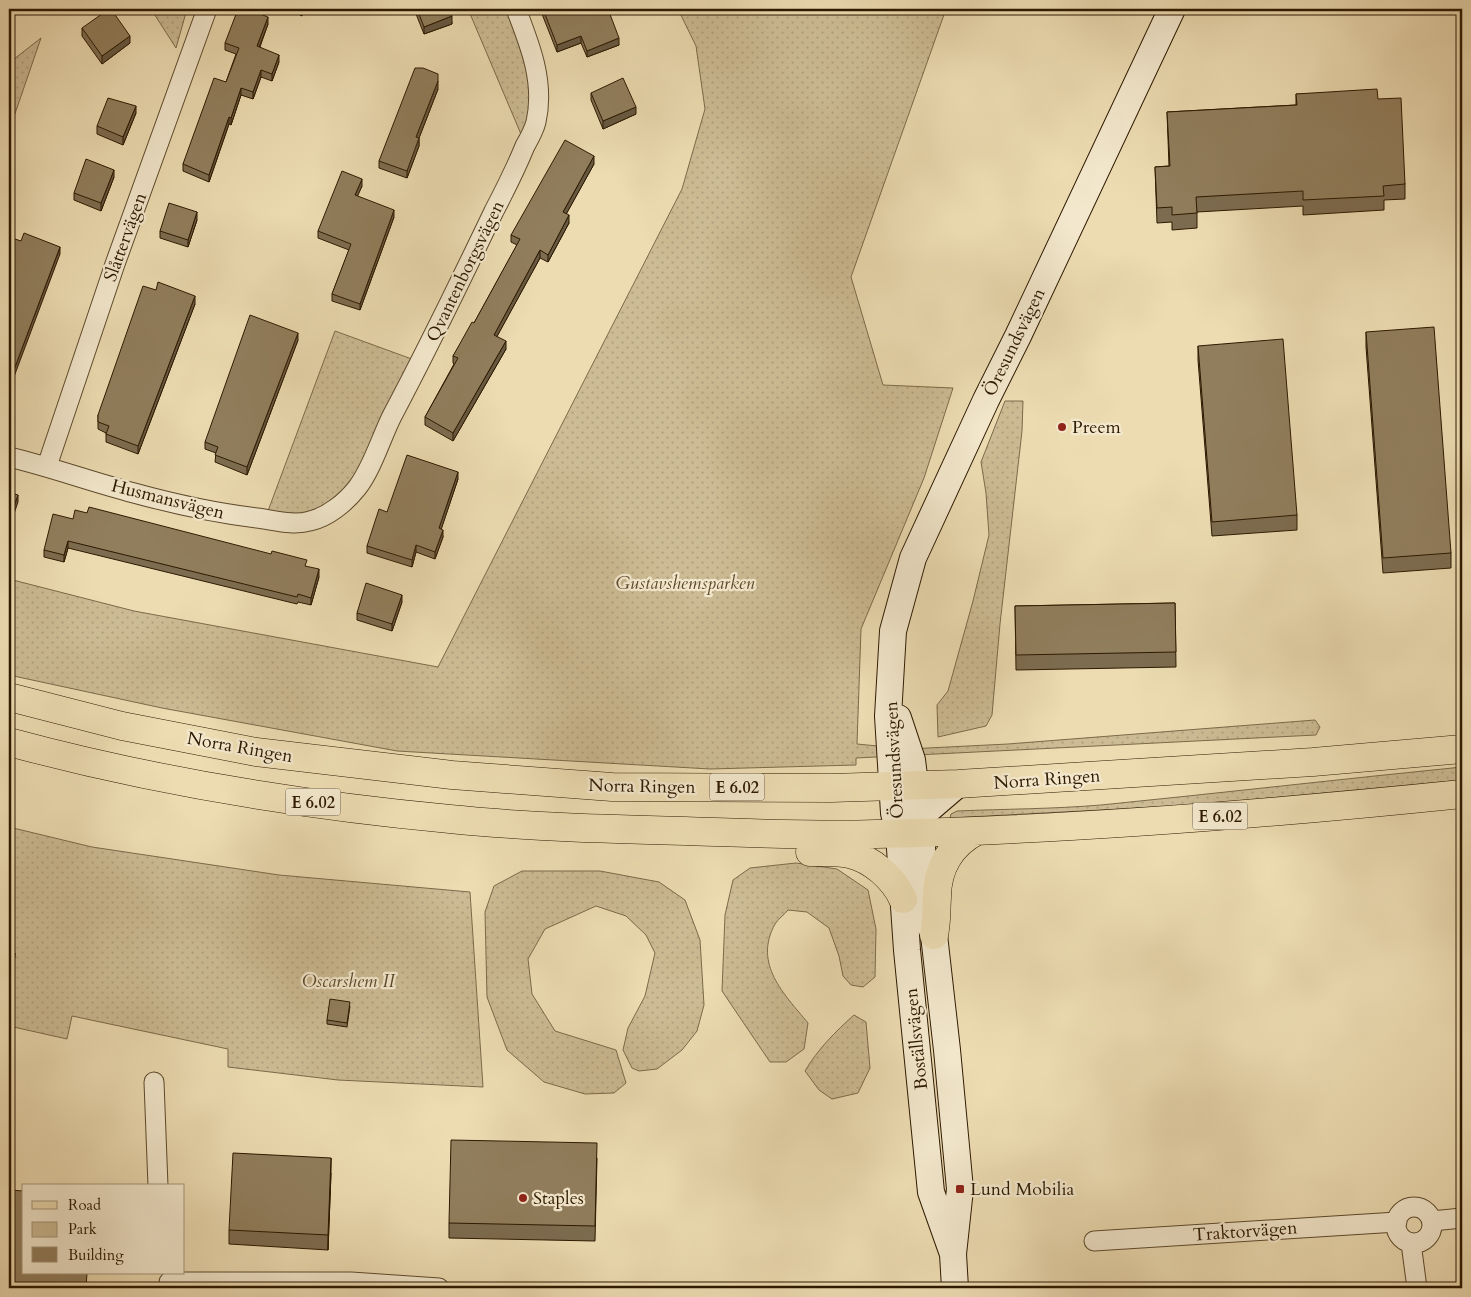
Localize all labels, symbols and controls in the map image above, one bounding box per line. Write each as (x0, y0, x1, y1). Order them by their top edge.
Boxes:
street label: Slåttervägen (98, 188, 153, 285)
street label: Qvantenborgsvägen (420, 196, 511, 346)
street label: Öresundsvägen (977, 283, 1052, 401)
place label: Preem (1072, 415, 1122, 440)
marker: Preem (1056, 421, 1068, 433)
street label: Husmansvägen (109, 473, 228, 526)
park label: Gustavshemsparken (615, 571, 755, 596)
street label: Öresundsvägen (879, 700, 910, 819)
street label: Norra Ringen (185, 726, 296, 769)
street label: Norra Ringen (993, 763, 1102, 796)
street label: Norra Ringen (588, 773, 697, 800)
road number: E 6.02 (710, 774, 764, 800)
road number: E 6.02 (286, 789, 340, 816)
road number: E 6.02 (1192, 802, 1248, 829)
park label: Oscarshem II (302, 969, 396, 994)
street label: Boställsvägen (899, 986, 934, 1091)
place label: Lund Mobilia (970, 1177, 1074, 1202)
marker: Lund Mobilia (954, 1183, 966, 1195)
legend (22, 1184, 185, 1274)
place label: Staples (533, 1186, 584, 1211)
marker: Staples (517, 1192, 529, 1204)
text: Road (68, 1195, 101, 1215)
street label: Traktorvägen (1192, 1215, 1299, 1248)
text: Park (68, 1219, 97, 1239)
text: Building (68, 1245, 124, 1265)

